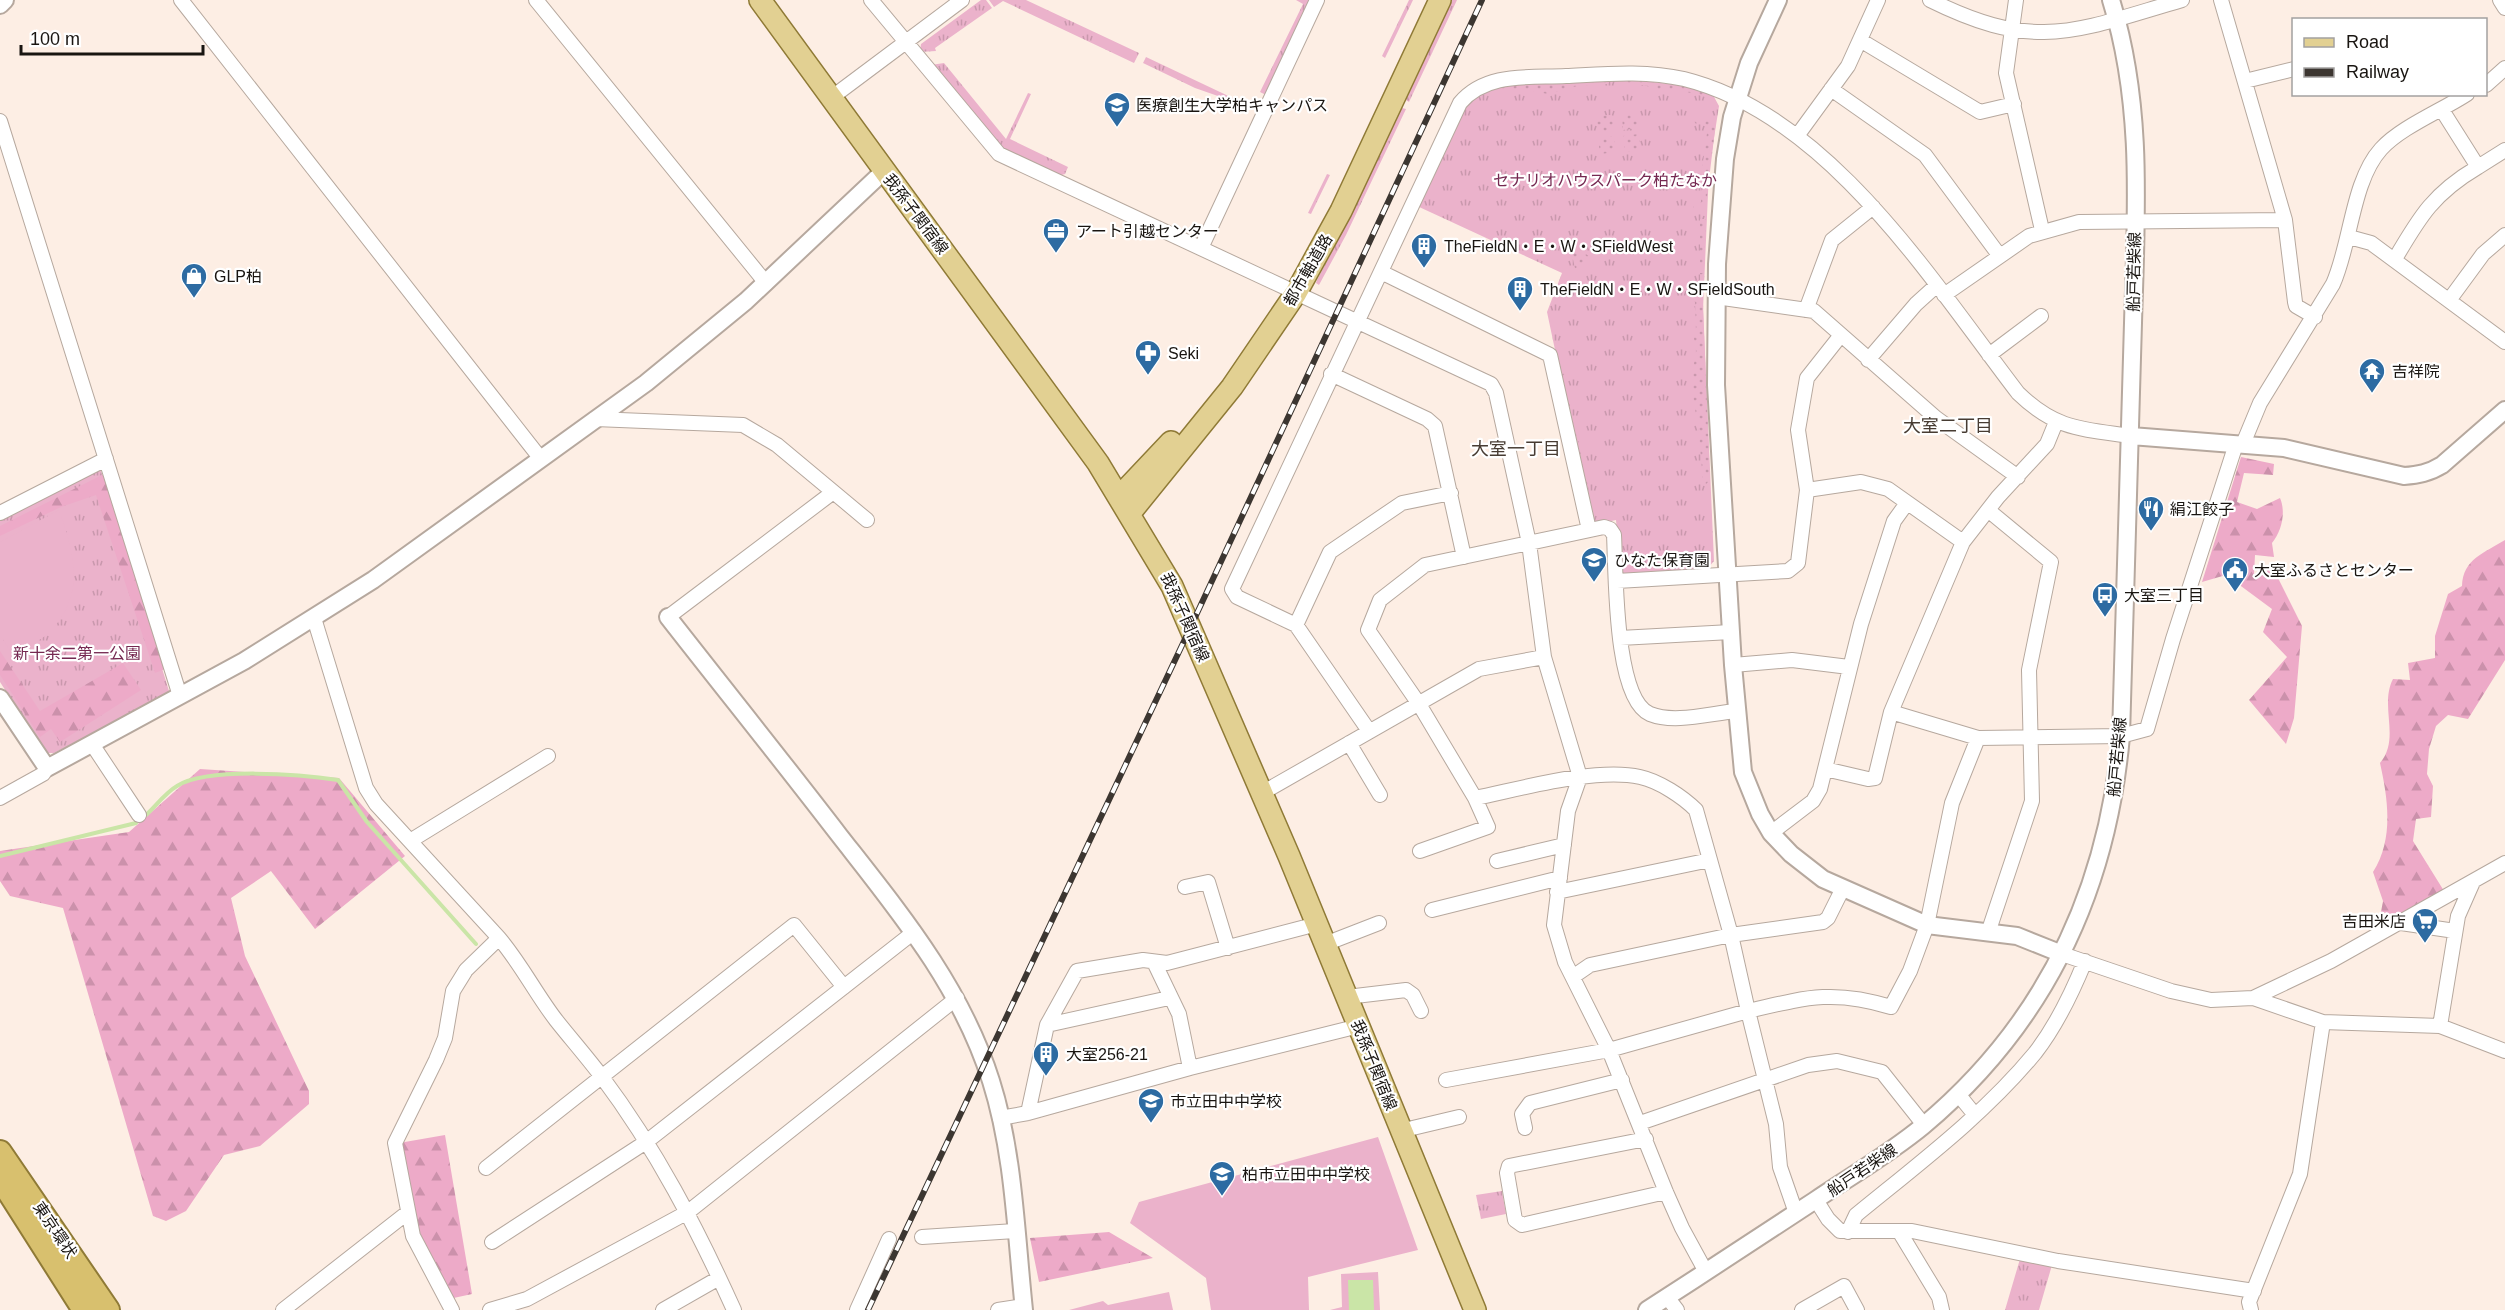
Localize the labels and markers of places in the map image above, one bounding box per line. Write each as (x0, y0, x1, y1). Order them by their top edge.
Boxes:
school or university icon: 医療創生大学柏キャンパス (1102, 90, 1132, 128)
place label: 医療創生大学柏キャンパス (1136, 97, 1328, 114)
office icon: アート引越センター (1041, 216, 1071, 254)
place label: アート引越センター (1076, 223, 1219, 240)
building icon: TheFieldN・E・W・SFieldWest (1409, 231, 1439, 269)
place label: TheFieldN・E・W・SFieldWest (1444, 238, 1674, 255)
shop icon: GLP柏 (179, 261, 209, 299)
place label: GLP柏 (214, 268, 262, 285)
building icon: TheFieldN・E・W・SFieldSouth (1505, 274, 1535, 312)
place label: TheFieldN・E・W・SFieldSouth (1540, 281, 1775, 298)
pharmacy icon: Seki (1133, 338, 1163, 376)
place label: Seki (1168, 345, 1199, 362)
temple icon: 吉祥院 (2357, 356, 2387, 394)
place label: 吉祥院 (2392, 363, 2440, 380)
restaurant icon: 絹江餃子 (2136, 494, 2166, 532)
place label: 絹江餃子 (2170, 501, 2234, 518)
school or university icon: ひなた保育園 (1579, 545, 1609, 583)
place label: ひなた保育園 (1614, 552, 1710, 569)
public building icon: 大室ふるさとセンター (2220, 555, 2250, 593)
place label: 大室ふるさとセンター (2254, 562, 2414, 579)
bus stop icon: 大室三丁目 (2090, 580, 2120, 618)
place label: 大室三丁目 (2124, 587, 2204, 604)
supermarket icon: 吉田米店 (2410, 906, 2440, 944)
place label: 吉田米店 (2342, 913, 2406, 930)
building icon: 大室256-21 (1031, 1039, 1061, 1077)
place label: 大室256-21 (1066, 1046, 1148, 1063)
school or university icon: 市立田中中学校 (1136, 1086, 1166, 1124)
place label: 市立田中中学校 (1170, 1093, 1282, 1110)
school or university icon: 柏市立田中中学校 (1207, 1159, 1237, 1197)
place label: 柏市立田中中学校 (1242, 1166, 1370, 1183)

